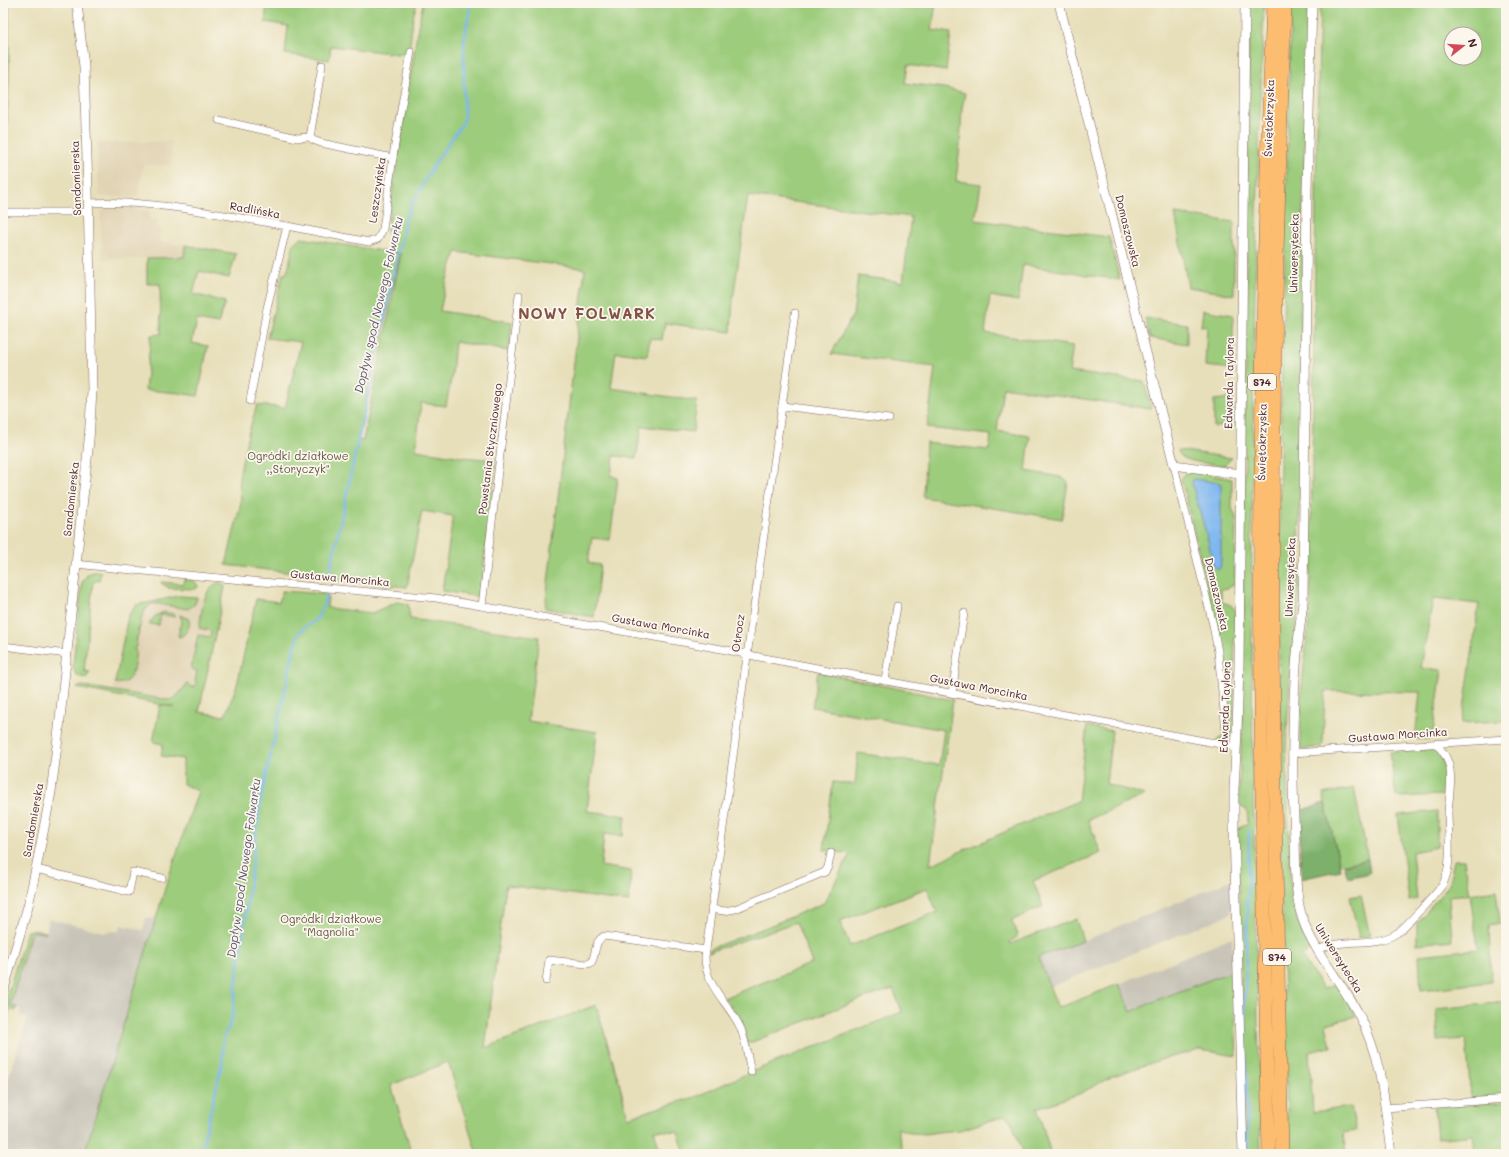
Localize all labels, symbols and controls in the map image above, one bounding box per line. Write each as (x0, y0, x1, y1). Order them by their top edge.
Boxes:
north arrow (1443, 26, 1483, 66)
text: N (1465, 37, 1481, 49)
street label: Świętokrzyska (1260, 79, 1277, 157)
street label: Sandomierska (67, 140, 84, 216)
street label: Leszczyńska (364, 156, 389, 224)
street label: Domaszowska (1112, 193, 1145, 269)
street label: Radlińska (229, 198, 282, 221)
street label: Uniwersytecka (1285, 213, 1302, 293)
water label: Dopływ spod Nowego Folwarku (350, 215, 406, 395)
district label: NOWY FOLWARK (518, 303, 656, 323)
street label: Edwarda Taylora (1220, 337, 1237, 429)
road number: S74 (1248, 374, 1276, 390)
street label: Powstania Styczniowego (474, 382, 505, 515)
street label: Świętokrzyska (1253, 403, 1270, 481)
park label: Ogródki działkowe ,,Storyczyk" (247, 448, 349, 476)
street label: Sandomierska (59, 461, 82, 537)
street label: Uniwersytecka (1281, 537, 1298, 617)
street label: Domaszowska (1202, 556, 1233, 632)
street label: Gustawa Morcinka (290, 566, 390, 589)
street label: Gustawa Morcinka (611, 609, 712, 642)
street label: Otrocz (727, 613, 748, 653)
street label: Edwarda Taylora (1215, 661, 1234, 753)
street label: Gustawa Morcinka (929, 670, 1030, 703)
street label: Gustawa Morcinka (1348, 724, 1448, 745)
water label: Dopływ spod Nowego Folwarku (222, 777, 264, 959)
street label: Sandomierska (19, 781, 46, 858)
park label: Ogródki działkowe "Magnolia" (280, 911, 382, 939)
street label: Uniwersytecka (1312, 920, 1367, 996)
road number: S74 (1263, 949, 1291, 965)

